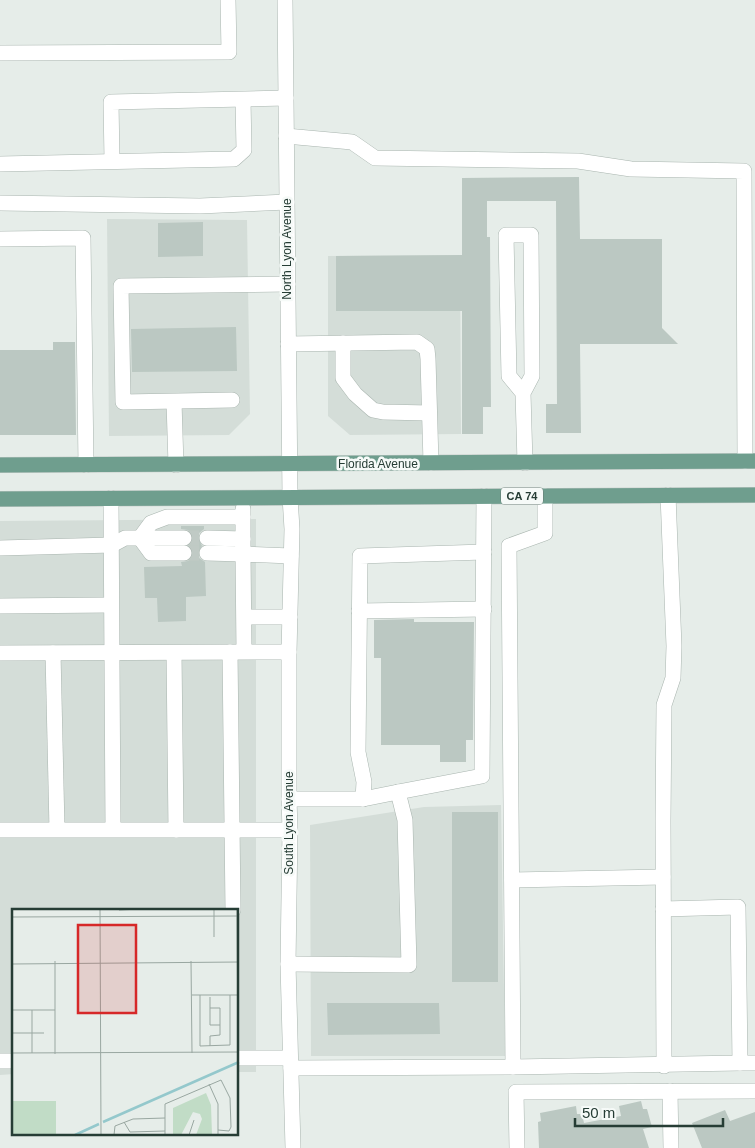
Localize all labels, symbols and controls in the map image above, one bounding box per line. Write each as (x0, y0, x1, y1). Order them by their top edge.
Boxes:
street label: North Lyon Avenue (280, 198, 294, 300)
street label: Florida Avenue (338, 457, 418, 471)
road number: CA 74 (501, 488, 543, 504)
street label: South Lyon Avenue (282, 771, 296, 875)
inset map (12, 909, 239, 1136)
scale bar (575, 1096, 722, 1128)
text: 50 m (582, 1104, 615, 1121)

